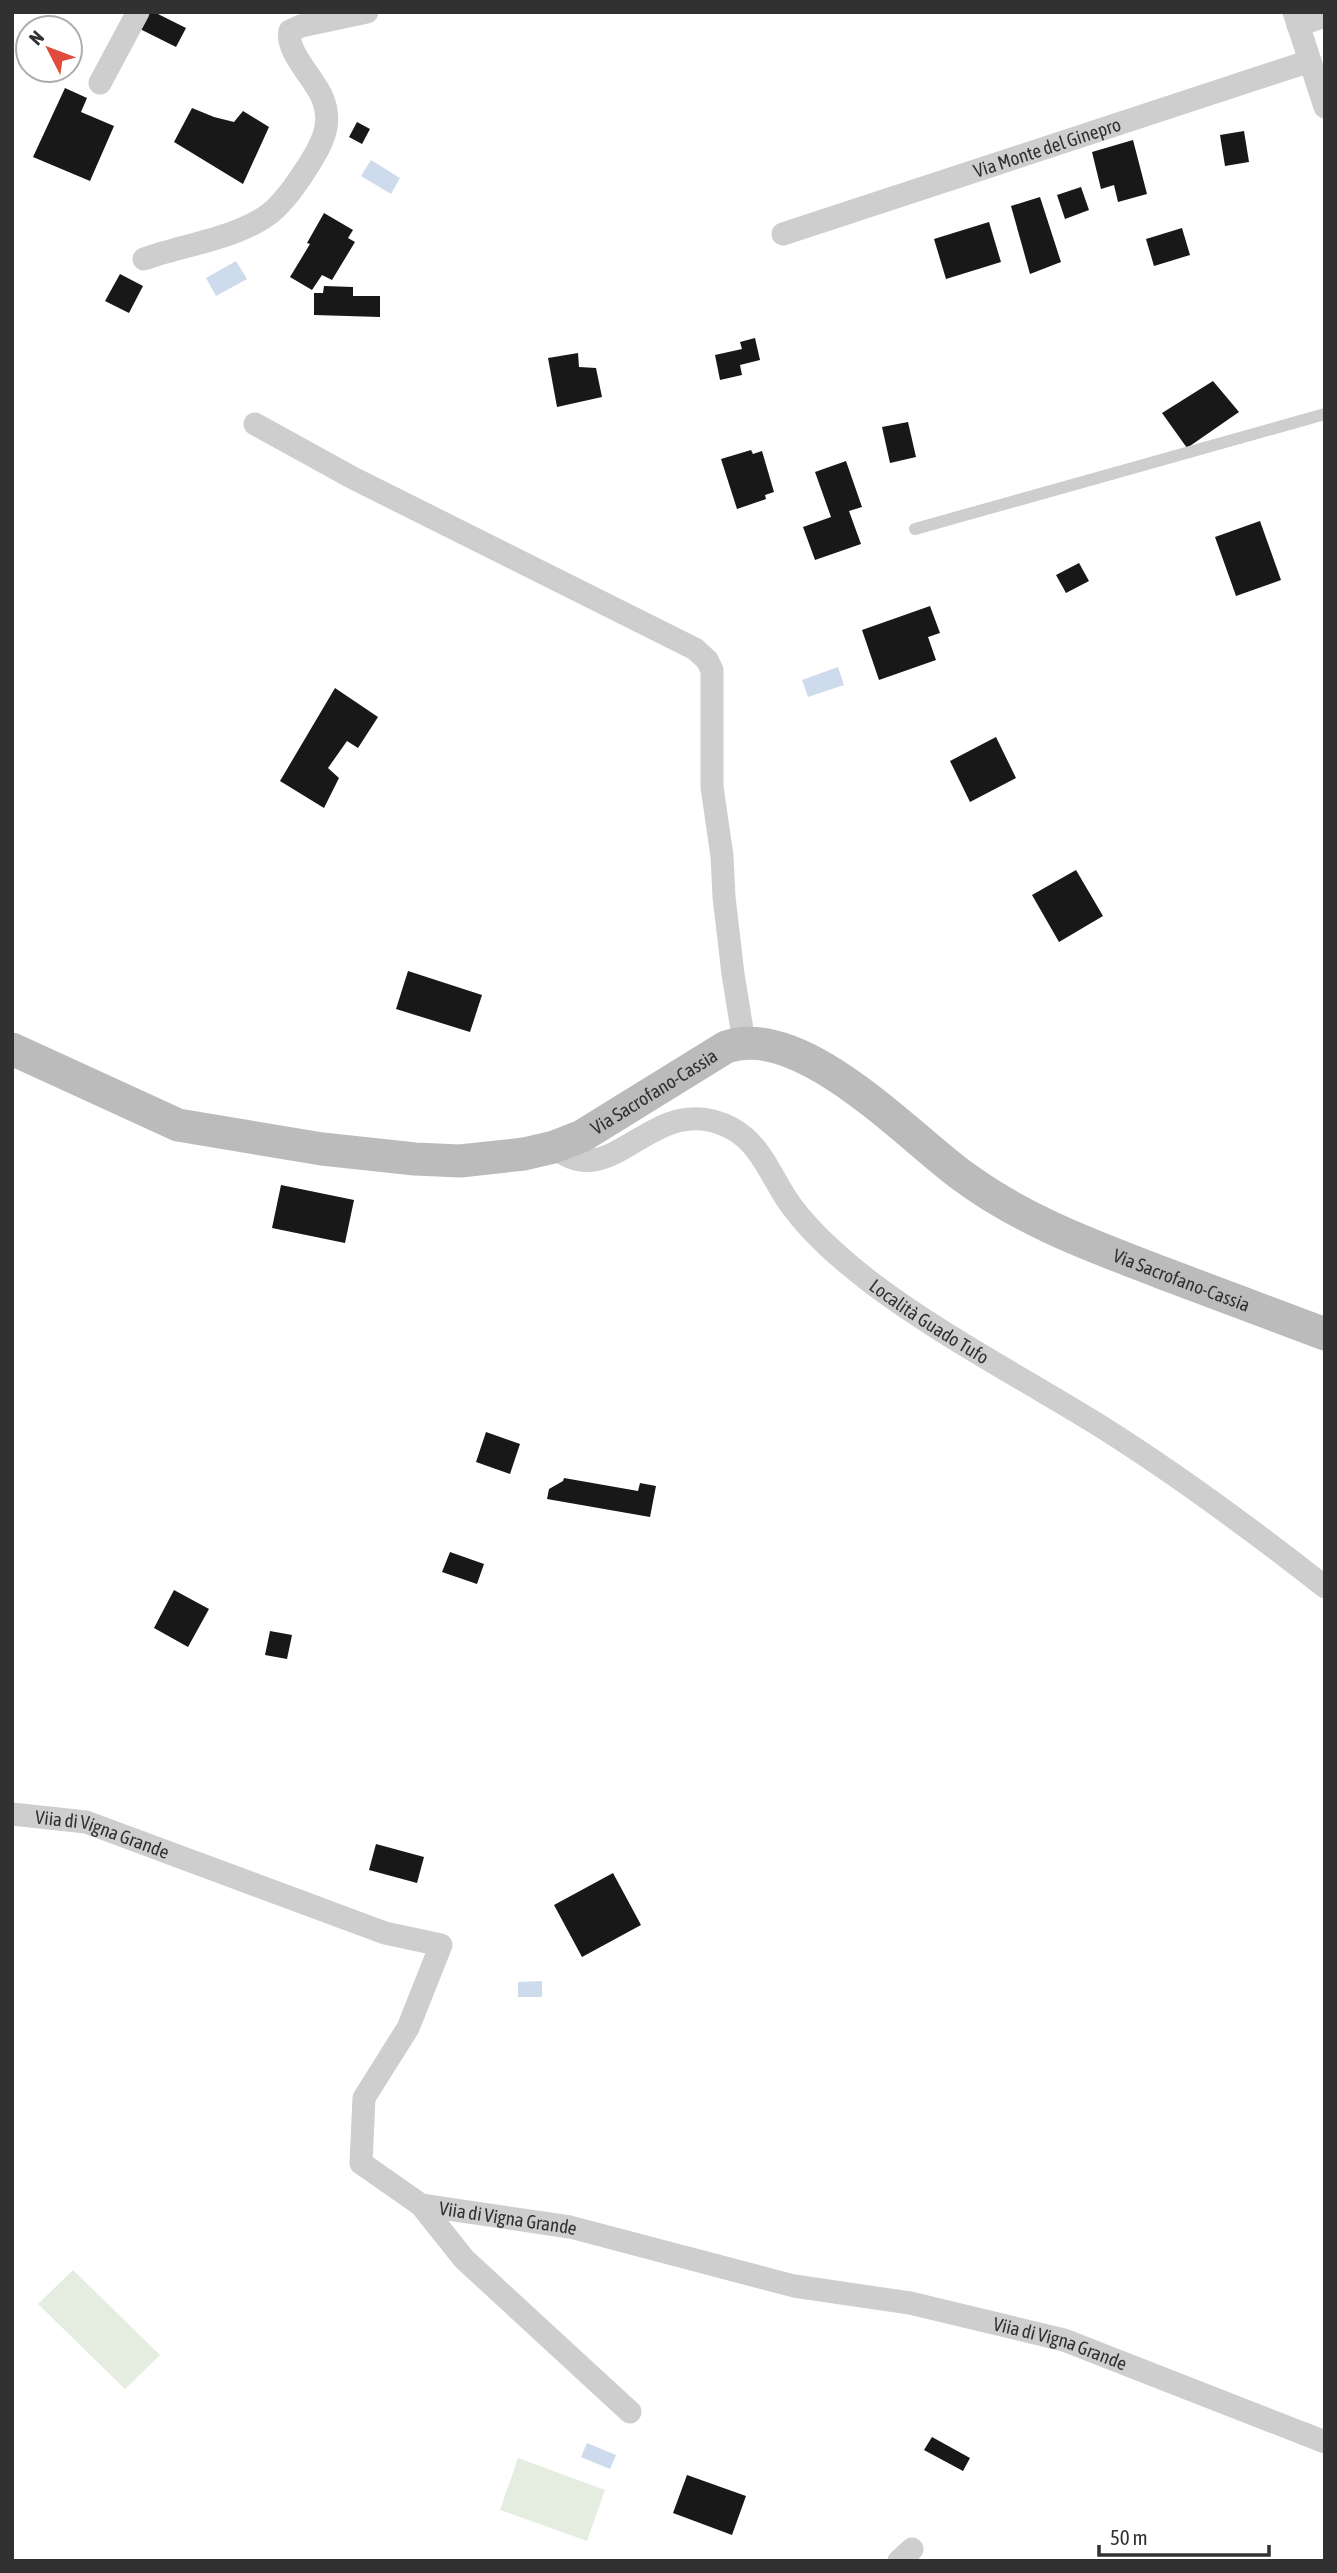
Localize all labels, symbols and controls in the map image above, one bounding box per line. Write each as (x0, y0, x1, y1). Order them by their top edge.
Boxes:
north arrow (14, 14, 84, 84)
text: N (24, 26, 48, 49)
street label: Via Monte del Ginepro (971, 113, 1124, 182)
street label: Via Sacrofano-Cassia (587, 1044, 721, 1139)
street label: Via Sacrofano-Cassia (1110, 1244, 1253, 1316)
street label: Località Guado Tufo (865, 1274, 993, 1368)
street label: Viia di Vigna Grande (34, 1806, 172, 1863)
street label: Viia di Vigna Grande (438, 2197, 580, 2239)
street label: Viia di Vigna Grande (991, 2312, 1130, 2375)
scale bar (1099, 2514, 1269, 2558)
text: 50 m (1110, 2525, 1148, 2549)

